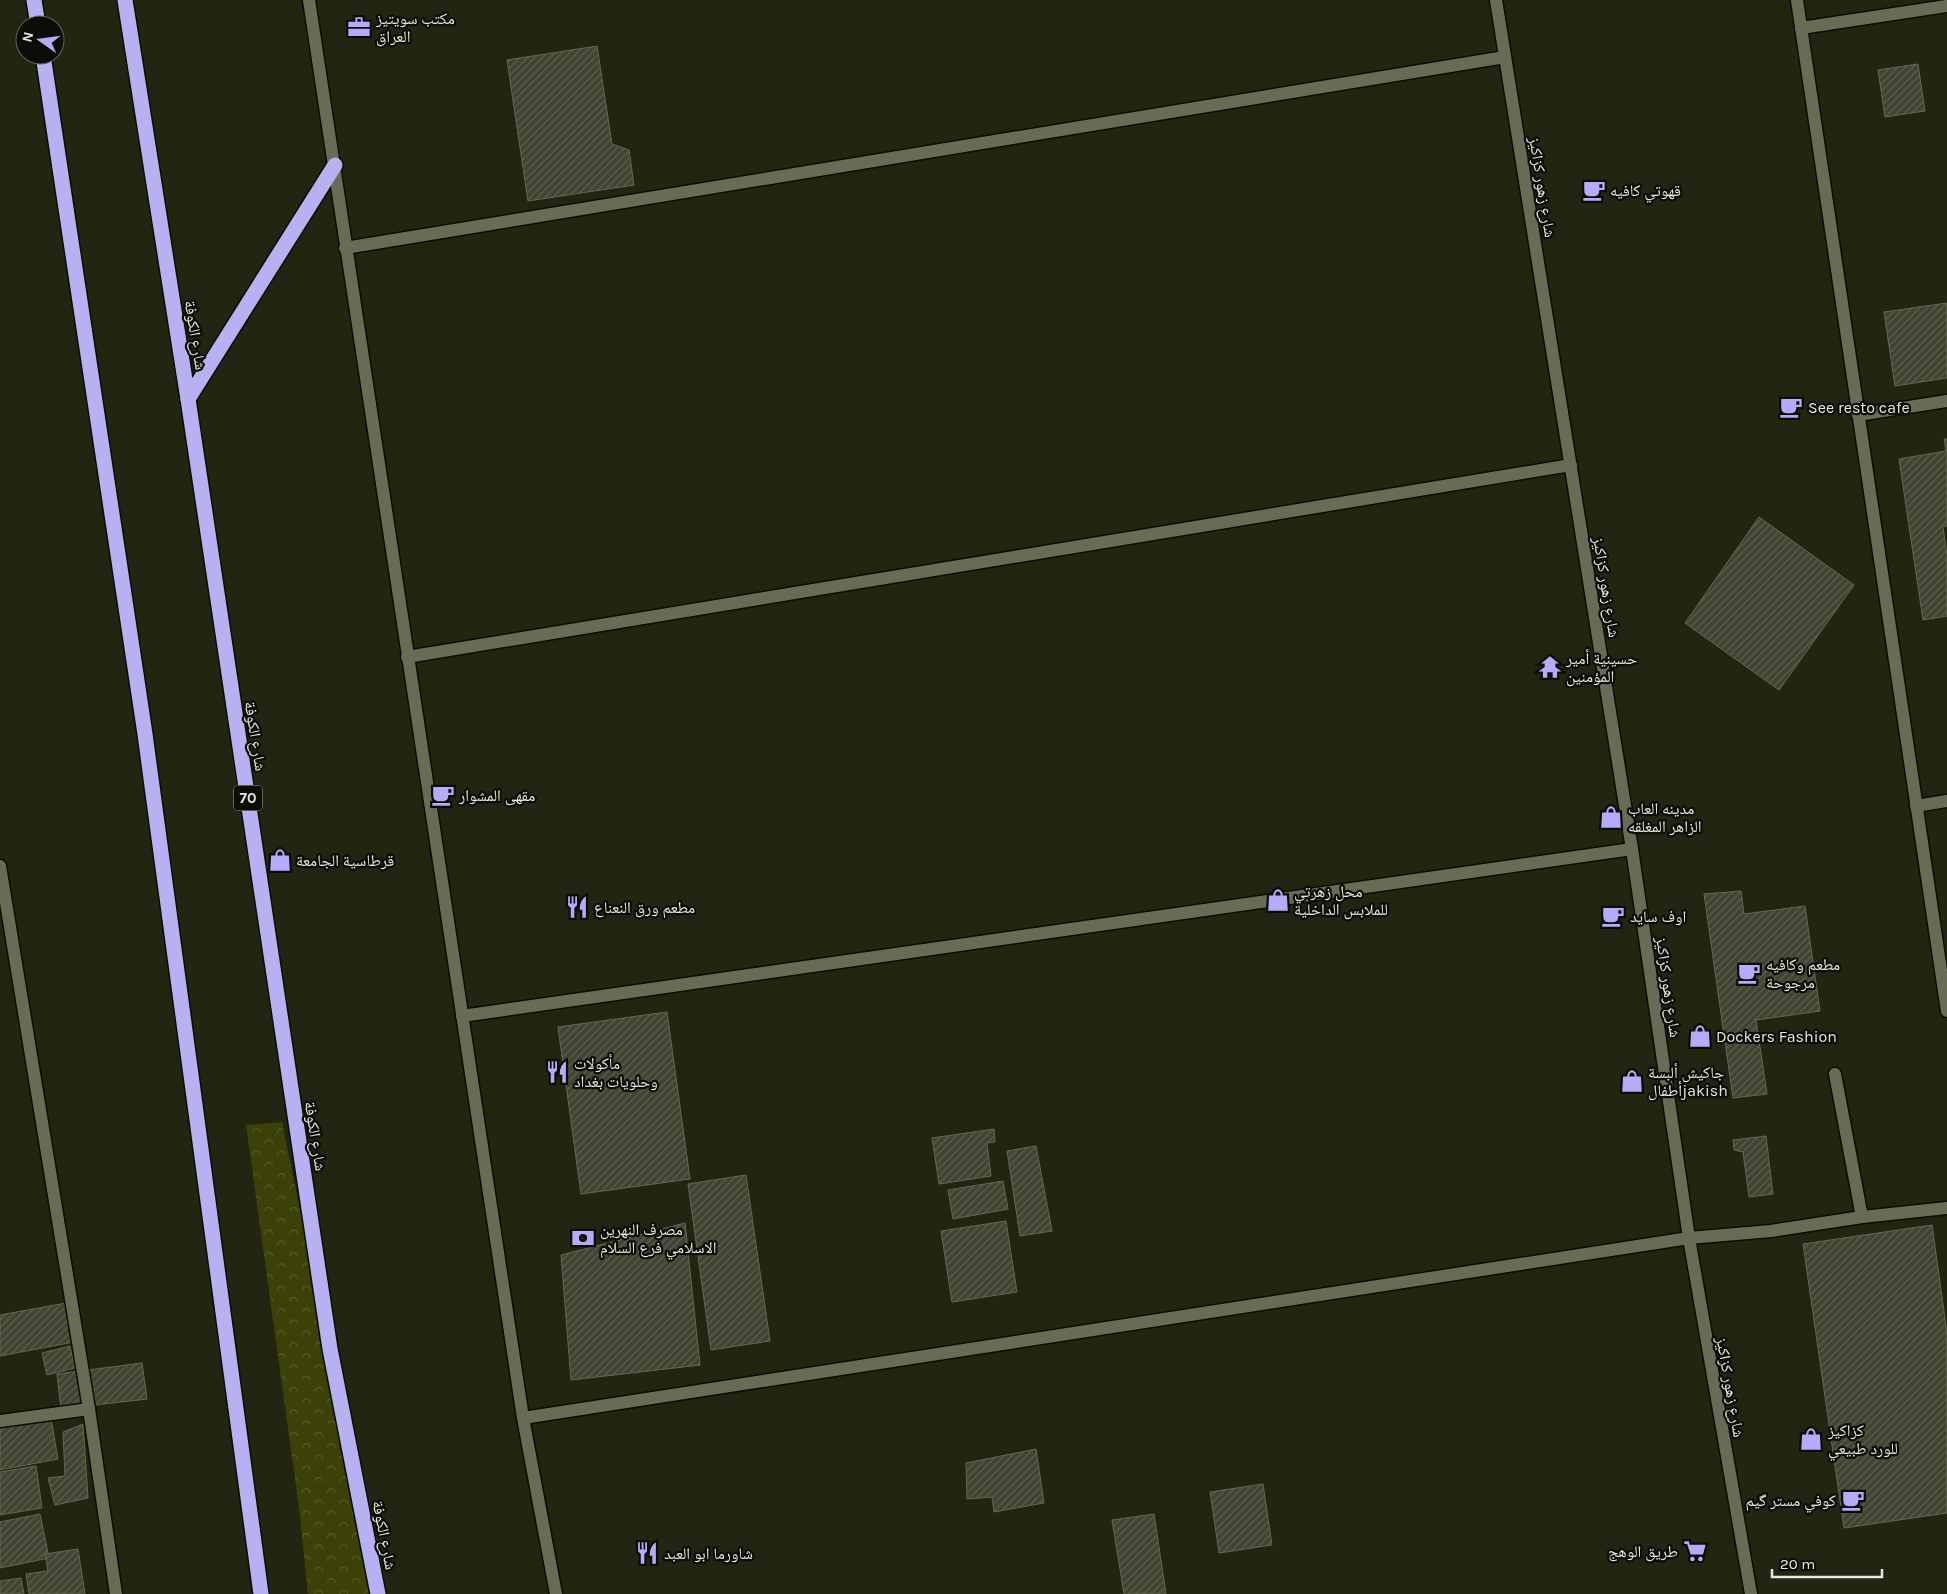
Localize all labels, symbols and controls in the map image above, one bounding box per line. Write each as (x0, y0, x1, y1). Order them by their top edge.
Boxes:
place label: مكتب سويتيز العراق (375, 9, 455, 47)
office icon: مكتب سويتيز العراق (346, 14, 372, 40)
north arrow (15, 15, 65, 65)
text: N (18, 30, 37, 44)
street label: شارع زهور كزاكيز (1524, 134, 1560, 239)
cafe icon: قهوتي كافيه (1581, 177, 1607, 203)
place label: قهوتي كافيه (1610, 181, 1681, 203)
street label: شارع الكوفة (180, 299, 210, 371)
cafe icon: See resto cafe (1778, 394, 1804, 420)
place label: See resto cafe (1808, 398, 1910, 417)
street label: شارع زهور كزاكيز (1588, 534, 1624, 639)
place label: حسينية أمير المؤمنين (1565, 649, 1637, 687)
temple icon: حسينية أمير المؤمنين (1537, 654, 1563, 680)
street label: شارع الكوفة (240, 700, 270, 772)
cafe icon: مقهى المشوار (430, 782, 456, 808)
road number: 70 (234, 786, 262, 810)
place label: مقهى المشوار (458, 786, 535, 806)
place label: مدينه العاب الزاهر المغلقه (1628, 799, 1702, 836)
shop icon: مدينه العاب الزاهر المغلقه (1598, 804, 1624, 830)
shop icon: قرطاسية الجامعة (267, 847, 293, 873)
place label: قرطاسية الجامعة (296, 851, 394, 870)
place label: محل زهرتي للملابس الداخلية (1294, 882, 1388, 920)
shop icon: محل زهرتي للملابس الداخلية (1265, 887, 1291, 913)
restaurant icon: مطعم ورق النعناع (564, 894, 590, 920)
place label: مطعم ورق النعناع (594, 898, 695, 918)
cafe icon: اوف سايد (1600, 903, 1626, 929)
place label: اوف سايد (1630, 907, 1686, 926)
street label: شارع زهور كزاكيز (1651, 934, 1685, 1039)
place label: مطعم وكافيه مرجوحة (1766, 955, 1840, 992)
cafe icon: مطعم وكافيه مرجوحة (1736, 960, 1762, 986)
shop icon: Dockers Fashion (1687, 1023, 1713, 1049)
place label: Dockers Fashion (1716, 1027, 1837, 1046)
place label: مأكولات وحلويات بغداد (574, 1054, 658, 1091)
restaurant icon: مأكولات وحلويات بغداد (544, 1059, 570, 1085)
place label: جاكيش ألبسة أطفالjakish (1648, 1063, 1728, 1101)
shop icon: جاكيش ألبسة أطفالjakish (1619, 1068, 1645, 1094)
street label: شارع الكوفة (300, 1100, 330, 1172)
place label: مصرف النهرين الاسلامي فرع السلام (600, 1220, 717, 1260)
bank icon: مصرف النهرين الاسلامي فرع السلام (570, 1225, 596, 1251)
street label: شارع زهور كزاكيز (1711, 1334, 1749, 1439)
place label: كزاكيز للورد طبيعي (1827, 1421, 1898, 1461)
shop icon: كزاكيز للورد طبيعي (1798, 1426, 1824, 1452)
cafe icon: كوفي مستر گيم (1840, 1487, 1866, 1513)
place label: كوفي مستر گيم (1746, 1491, 1836, 1513)
street label: شارع الكوفة (368, 1499, 401, 1572)
supermarket icon: طريق الوهج (1682, 1538, 1708, 1564)
restaurant icon: شاورما ابو العبد (634, 1540, 660, 1566)
place label: طريق الوهج (1608, 1542, 1678, 1562)
place label: شاورما ابو العبد (664, 1544, 753, 1563)
scale bar (1772, 1546, 1882, 1578)
text: 20 m (1780, 1555, 1815, 1573)

